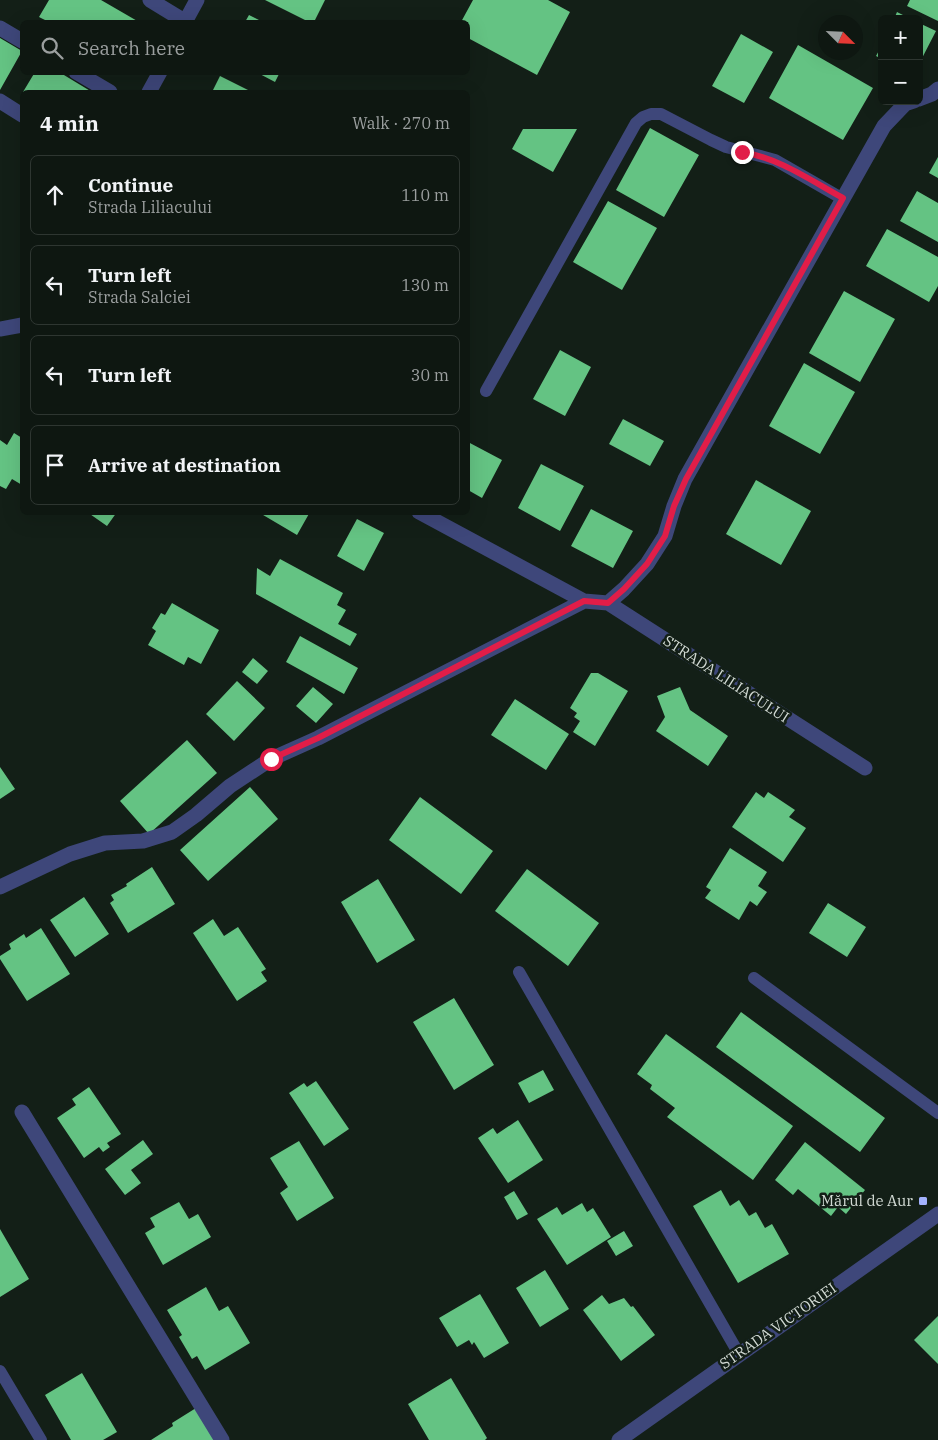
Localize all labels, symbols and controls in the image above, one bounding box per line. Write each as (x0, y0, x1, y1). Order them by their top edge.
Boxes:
north arrow (818, 15, 863, 60)
map controls (878, 15, 923, 105)
button: + (878, 15, 923, 60)
search box (20, 20, 470, 75)
icon: search (38, 34, 66, 62)
text: Search here (78, 36, 185, 60)
button: − (878, 60, 923, 105)
text: 4 min (40, 109, 99, 137)
text: Walk · 270 m (352, 113, 450, 133)
route end (731, 141, 754, 164)
text: Continue (88, 173, 173, 197)
icon: ahead (41, 181, 69, 209)
text: 110 m (401, 185, 449, 205)
text: Strada Liliacului (88, 197, 212, 217)
text: Turn left (88, 263, 171, 287)
icon: left (41, 271, 69, 299)
text: 130 m (401, 275, 449, 295)
text: Strada Salciei (88, 287, 191, 307)
icon: left (41, 361, 69, 389)
text: Turn left (88, 363, 171, 387)
text: 30 m (411, 365, 449, 385)
icon: arrive (41, 451, 69, 479)
text: Arrive at destination (88, 453, 281, 477)
street label: STRADA LILIACULUI (660, 631, 793, 726)
route start (260, 748, 283, 771)
place label: Mărul de Aur (821, 1191, 913, 1210)
marker: Mărul de Aur (917, 1195, 929, 1207)
street label: STRADA VICTORIEI (716, 1278, 840, 1373)

